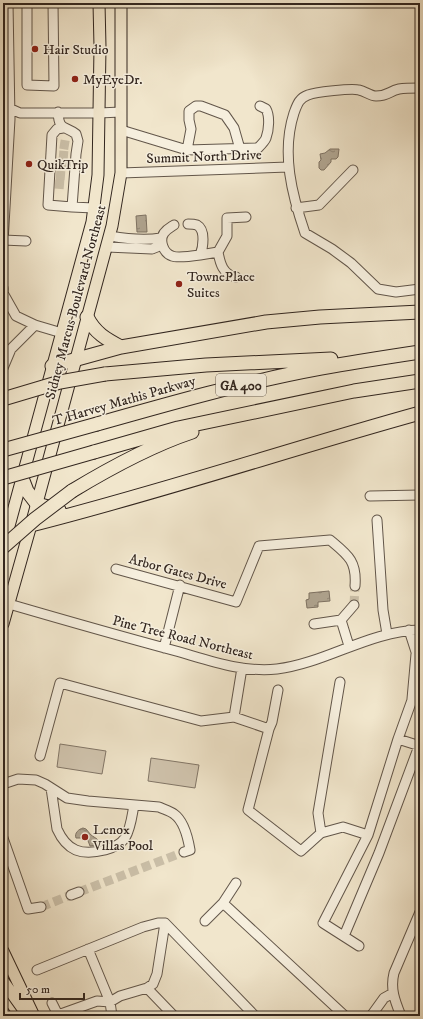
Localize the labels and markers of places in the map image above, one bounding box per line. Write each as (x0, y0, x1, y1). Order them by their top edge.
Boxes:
place label: Hair Studio (43, 41, 109, 59)
marker: Hair Studio (30, 44, 40, 54)
place label: MyEyeDr. (83, 71, 143, 89)
marker: MyEyeDr. (70, 74, 80, 84)
place label: QuikTrip (37, 156, 88, 174)
marker: QuikTrip (24, 159, 34, 169)
place label: TownePlace Suites (187, 268, 255, 302)
marker: TownePlace Suites (174, 279, 184, 289)
place label: Lenox Villas Pool (92, 821, 154, 855)
marker: Lenox Villas Pool (80, 832, 90, 842)

